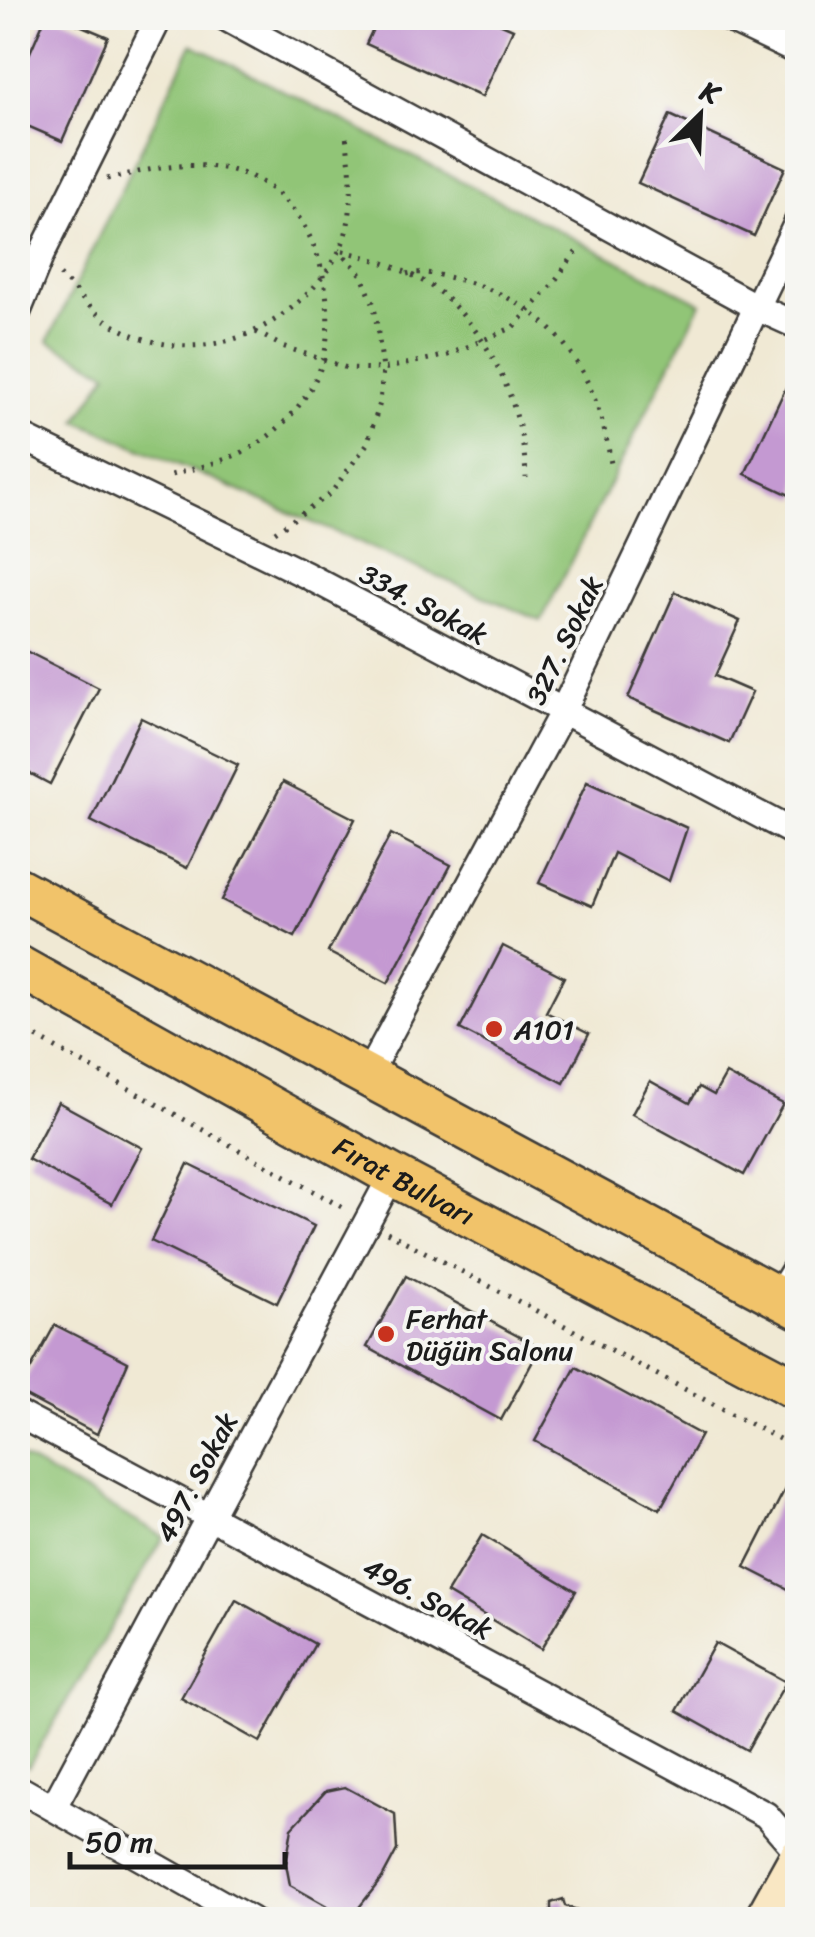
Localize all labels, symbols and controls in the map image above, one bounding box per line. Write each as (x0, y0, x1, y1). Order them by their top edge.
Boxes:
north arrow (650, 65, 750, 165)
text: K (691, 66, 730, 119)
street label: 334. Sokak (351, 550, 497, 659)
street label: 327. Sokak (512, 567, 617, 713)
place label: A101 (513, 1005, 574, 1054)
marker: A101 (483, 1018, 505, 1040)
street label: Fırat Bulvarı (324, 1123, 484, 1240)
place label: Ferhat Düğün Salonu (406, 1294, 573, 1375)
marker: Ferhat Düğün Salonu (375, 1323, 397, 1345)
street label: 497. Sokak (141, 1403, 251, 1551)
street label: 496. Sokak (354, 1543, 502, 1653)
scale bar (70, 1807, 285, 1869)
text: 50 m (85, 1815, 153, 1869)

